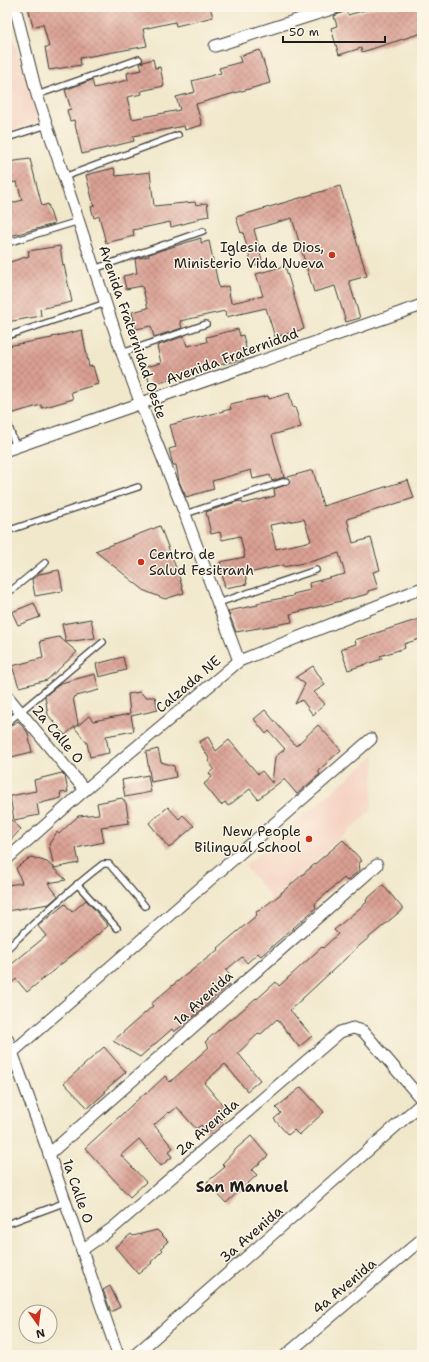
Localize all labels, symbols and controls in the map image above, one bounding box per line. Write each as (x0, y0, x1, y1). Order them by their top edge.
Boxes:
scale bar (283, 18, 385, 44)
text: 50 m (289, 24, 319, 40)
place label: Iglesia de Dios, Ministerio Vida Nueva (174, 238, 324, 272)
street label: Avenida Fraternidad Oeste (95, 243, 171, 421)
marker: Iglesia de Dios, Ministerio Vida Nueva (327, 250, 337, 260)
street label: Avenida Fraternidad (164, 324, 301, 388)
place label: Centro de Salud Fesitranh (149, 545, 254, 579)
marker: Centro de Salud Fesitranh (136, 557, 146, 567)
street label: Calzada NE (152, 651, 224, 716)
street label: 2a Calle O (28, 701, 88, 767)
place label: New People Bilingual School (194, 822, 302, 856)
marker: New People Bilingual School (304, 834, 314, 844)
street label: 1a Avenida (170, 966, 237, 1029)
street label: 2a Avenida (172, 1095, 242, 1159)
street label: 1a Calle O (59, 1156, 97, 1226)
district label: San Manuel (196, 1177, 288, 1197)
street label: 3a Avenida (216, 1201, 286, 1266)
street label: 4a Avenida (308, 1254, 380, 1318)
north arrow (18, 1304, 58, 1344)
text: N (34, 1325, 46, 1342)

